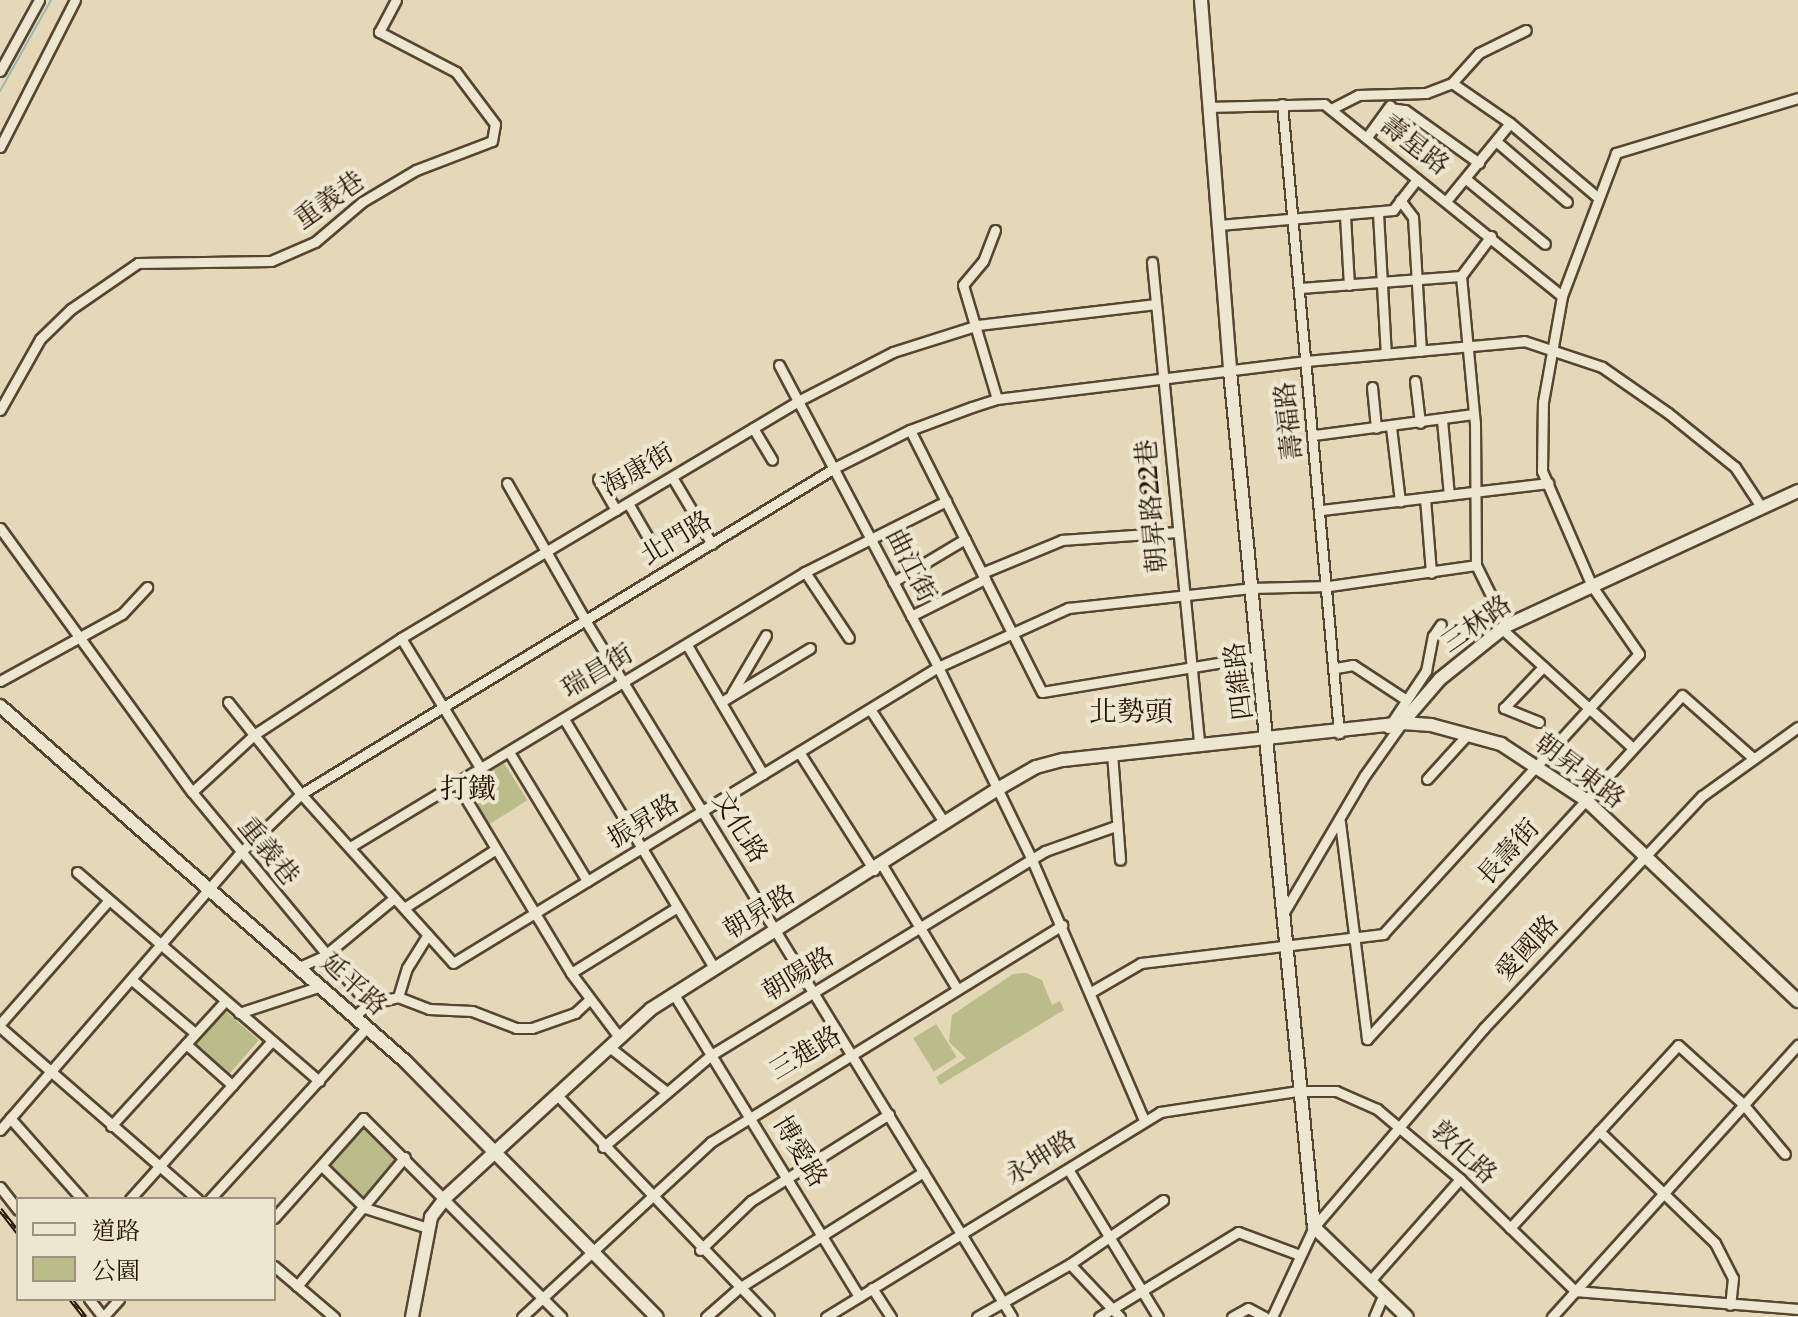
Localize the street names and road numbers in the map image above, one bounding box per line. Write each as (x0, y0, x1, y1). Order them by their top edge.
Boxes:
street label: 壽星路 (1374, 110, 1454, 182)
street label: 重義巷 (289, 166, 371, 236)
street label: 壽福路 (1270, 381, 1310, 461)
street label: 海康街 (596, 438, 680, 504)
street label: 朝昇路22巷 (1132, 438, 1174, 574)
street label: 北門路 (636, 506, 718, 572)
street label: 曲江街 (878, 524, 942, 608)
street label: 三林路 (1436, 590, 1518, 660)
street label: 瑞昌街 (557, 639, 639, 705)
street label: 四維路 (1220, 640, 1260, 722)
street label: 朝昇東路 (1528, 728, 1630, 816)
street label: 文化路 (705, 787, 773, 869)
street label: 振昇路 (603, 789, 685, 855)
street label: 重義巷 (231, 812, 305, 892)
street label: 長壽街 (1471, 814, 1547, 892)
street label: 朝昇路 (719, 880, 801, 946)
street label: 愛國路 (1490, 910, 1566, 988)
street label: 朝陽路 (758, 942, 840, 1008)
street label: 延平路 (314, 947, 392, 1023)
street label: 三進路 (765, 1021, 847, 1087)
street label: 博愛路 (766, 1111, 832, 1193)
street label: 敦化路 (1424, 1115, 1502, 1191)
street label: 永坤路 (1000, 1125, 1082, 1193)

